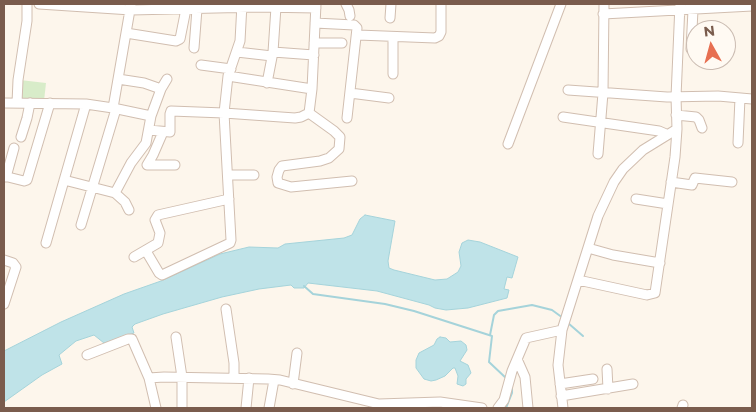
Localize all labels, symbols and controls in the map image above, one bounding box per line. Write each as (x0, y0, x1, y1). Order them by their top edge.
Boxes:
north arrow (686, 20, 736, 70)
text: N (703, 21, 716, 41)

